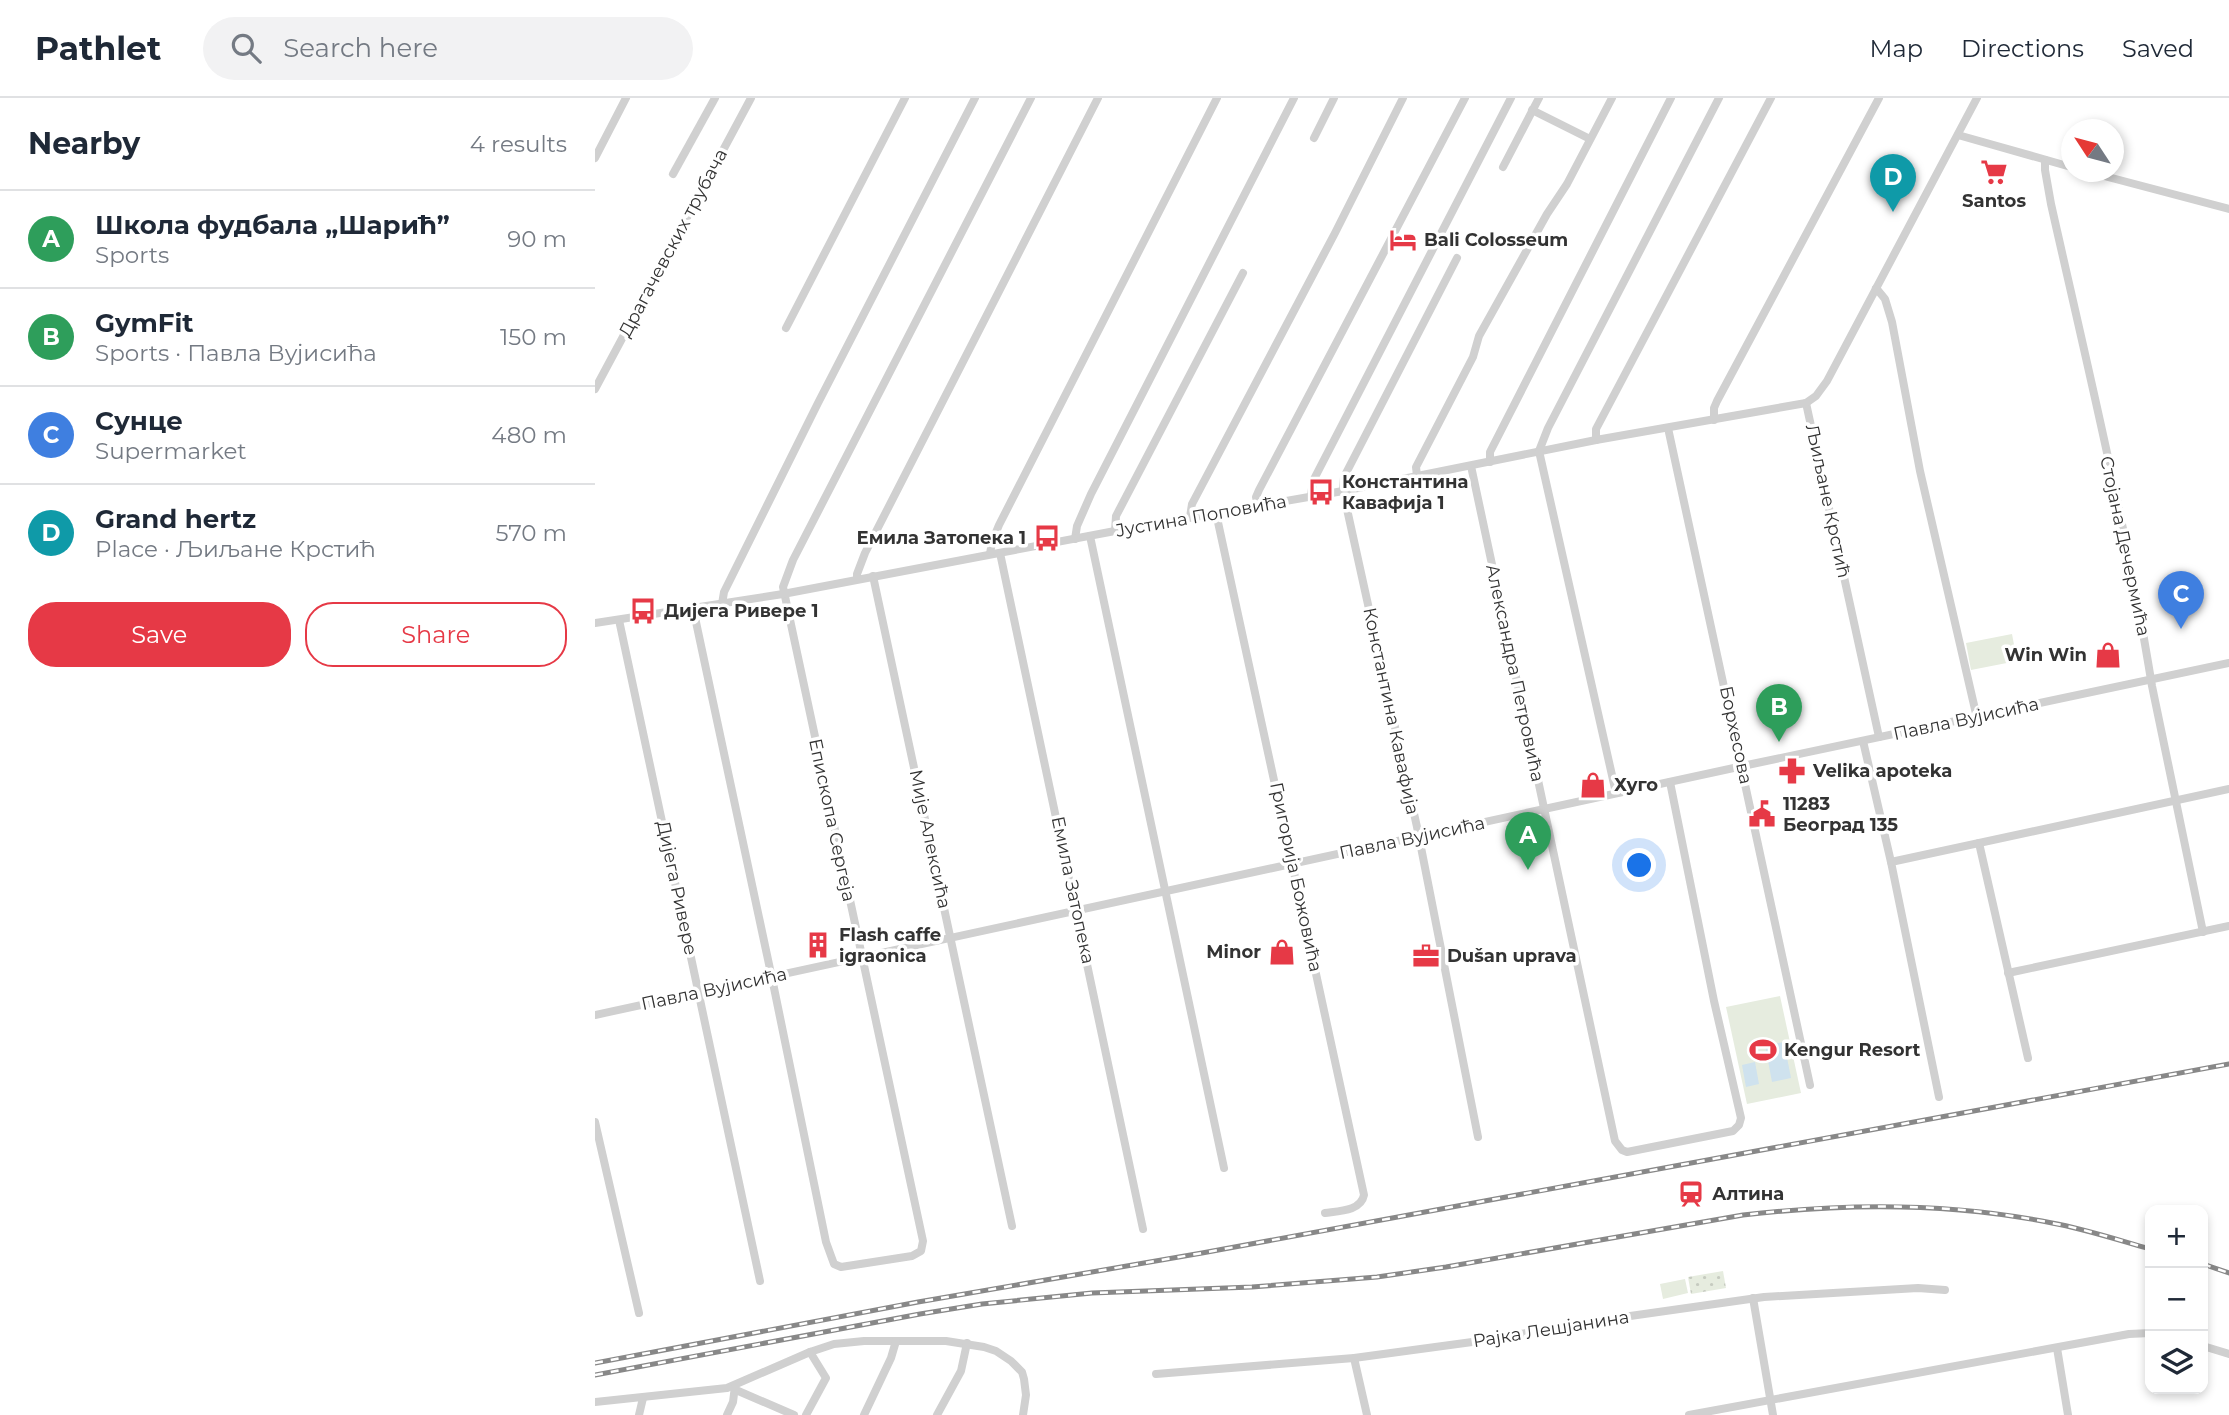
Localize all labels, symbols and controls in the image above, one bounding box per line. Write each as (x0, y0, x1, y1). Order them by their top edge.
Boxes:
search box (203, 17, 693, 80)
text: Pathlet (35, 28, 161, 68)
icon: search (227, 29, 265, 67)
text: Search here (283, 32, 438, 64)
text: Map (1870, 34, 1923, 63)
text: Directions (1961, 34, 2084, 63)
text: Saved (2122, 34, 2194, 63)
north arrow (2061, 119, 2124, 182)
text: Nearby (28, 125, 140, 162)
text: 4 results (470, 130, 567, 158)
street label: Драгачевских трубача (614, 145, 732, 341)
pin: D (1870, 154, 1916, 212)
supermarket icon: Santos (1979, 157, 2009, 187)
place label: Santos (1962, 190, 2026, 212)
text: Школа фудбала „Шарић” (95, 209, 450, 241)
text: A (42, 225, 60, 253)
text: 90 m (507, 225, 567, 253)
hotel icon: Bali Colosseum (1388, 225, 1418, 255)
place label: Bali Colosseum (1424, 229, 1568, 251)
text: Sports (95, 241, 169, 269)
text: GymFit (95, 307, 194, 339)
text: B (42, 323, 60, 351)
text: 150 m (500, 323, 567, 351)
text: Sports · Павла Вујисића (95, 339, 377, 367)
text: Сунце (95, 405, 183, 437)
text: C (43, 421, 59, 449)
text: 480 m (491, 421, 567, 449)
street label: Љиљане Крстић (1801, 422, 1855, 580)
text: Supermarket (95, 437, 247, 465)
street label: Стојана Дечермића (2095, 454, 2155, 638)
place label: Константина Кавафија 1 (1342, 471, 1468, 514)
bus stop icon: Константина Кавафија 1 (1306, 477, 1336, 507)
street label: Јустина Поповића (1114, 490, 1288, 542)
text: Grand hertz (95, 503, 256, 535)
text: D (42, 519, 61, 547)
text: 570 m (496, 519, 567, 547)
bus stop icon: Емила Затопека 1 (1032, 523, 1062, 553)
place label: Емила Затопека 1 (857, 527, 1026, 549)
text: Place · Љиљане Крстић (95, 535, 376, 563)
street label: Александра Петровића (1481, 562, 1549, 784)
pin: C (2158, 571, 2204, 629)
bus stop icon: Дијега Ривере 1 (628, 596, 658, 626)
place label: Дијега Ривере 1 (664, 600, 819, 622)
button: Save (28, 602, 291, 667)
button: Share (305, 602, 567, 667)
street label: Константина Кавафија (1358, 605, 1424, 817)
shop icon: Win Win (2093, 640, 2123, 670)
place label: Win Win (2005, 644, 2087, 666)
street label: Борхесова (1715, 684, 1757, 786)
pin: B (1756, 684, 1802, 742)
street label: Павла Вујисића (1891, 693, 2041, 745)
street label: Епископа Сергеја (804, 737, 860, 903)
pharmacy icon: Velika apoteka (1777, 756, 1807, 786)
place label: Velika apoteka (1812, 760, 1952, 782)
street label: Мије Алексића (905, 767, 955, 911)
shop icon: Хуго (1578, 770, 1608, 800)
place label: Хуго (1614, 774, 1658, 796)
street label: Григорија Божовића (1265, 780, 1327, 974)
place label: 11283 Београд 135 (1783, 793, 1898, 836)
public building icon: 11283 Београд 135 (1747, 799, 1777, 829)
street label: Павла Вујисића (1337, 812, 1487, 864)
pin: A (1505, 812, 1551, 870)
street label: Емила Затопека (1047, 814, 1099, 966)
street label: Дијега Ривере (652, 819, 702, 957)
your location (1622, 848, 1656, 882)
place label: Flash caffe igraonica (839, 924, 941, 967)
building icon: Flash caffe igraonica (803, 930, 833, 960)
shop icon: Minor (1267, 937, 1297, 967)
place label: Minor (1206, 941, 1261, 963)
office icon: Dušan uprava (1411, 941, 1441, 971)
place label: Dušan uprava (1447, 945, 1577, 967)
street label: Павла Вујисића (639, 963, 789, 1015)
sports icon: Kengur Resort (1748, 1035, 1778, 1065)
place label: Kengur Resort (1784, 1039, 1921, 1061)
station icon: Алтина (1676, 1179, 1706, 1209)
place label: Алтина (1712, 1183, 1784, 1205)
map controls (2145, 1205, 2208, 1394)
button: + (2145, 1205, 2208, 1268)
button: − (2145, 1268, 2208, 1331)
street label: Рајка Лешјанина (1471, 1306, 1631, 1352)
button: layers (2145, 1331, 2208, 1394)

